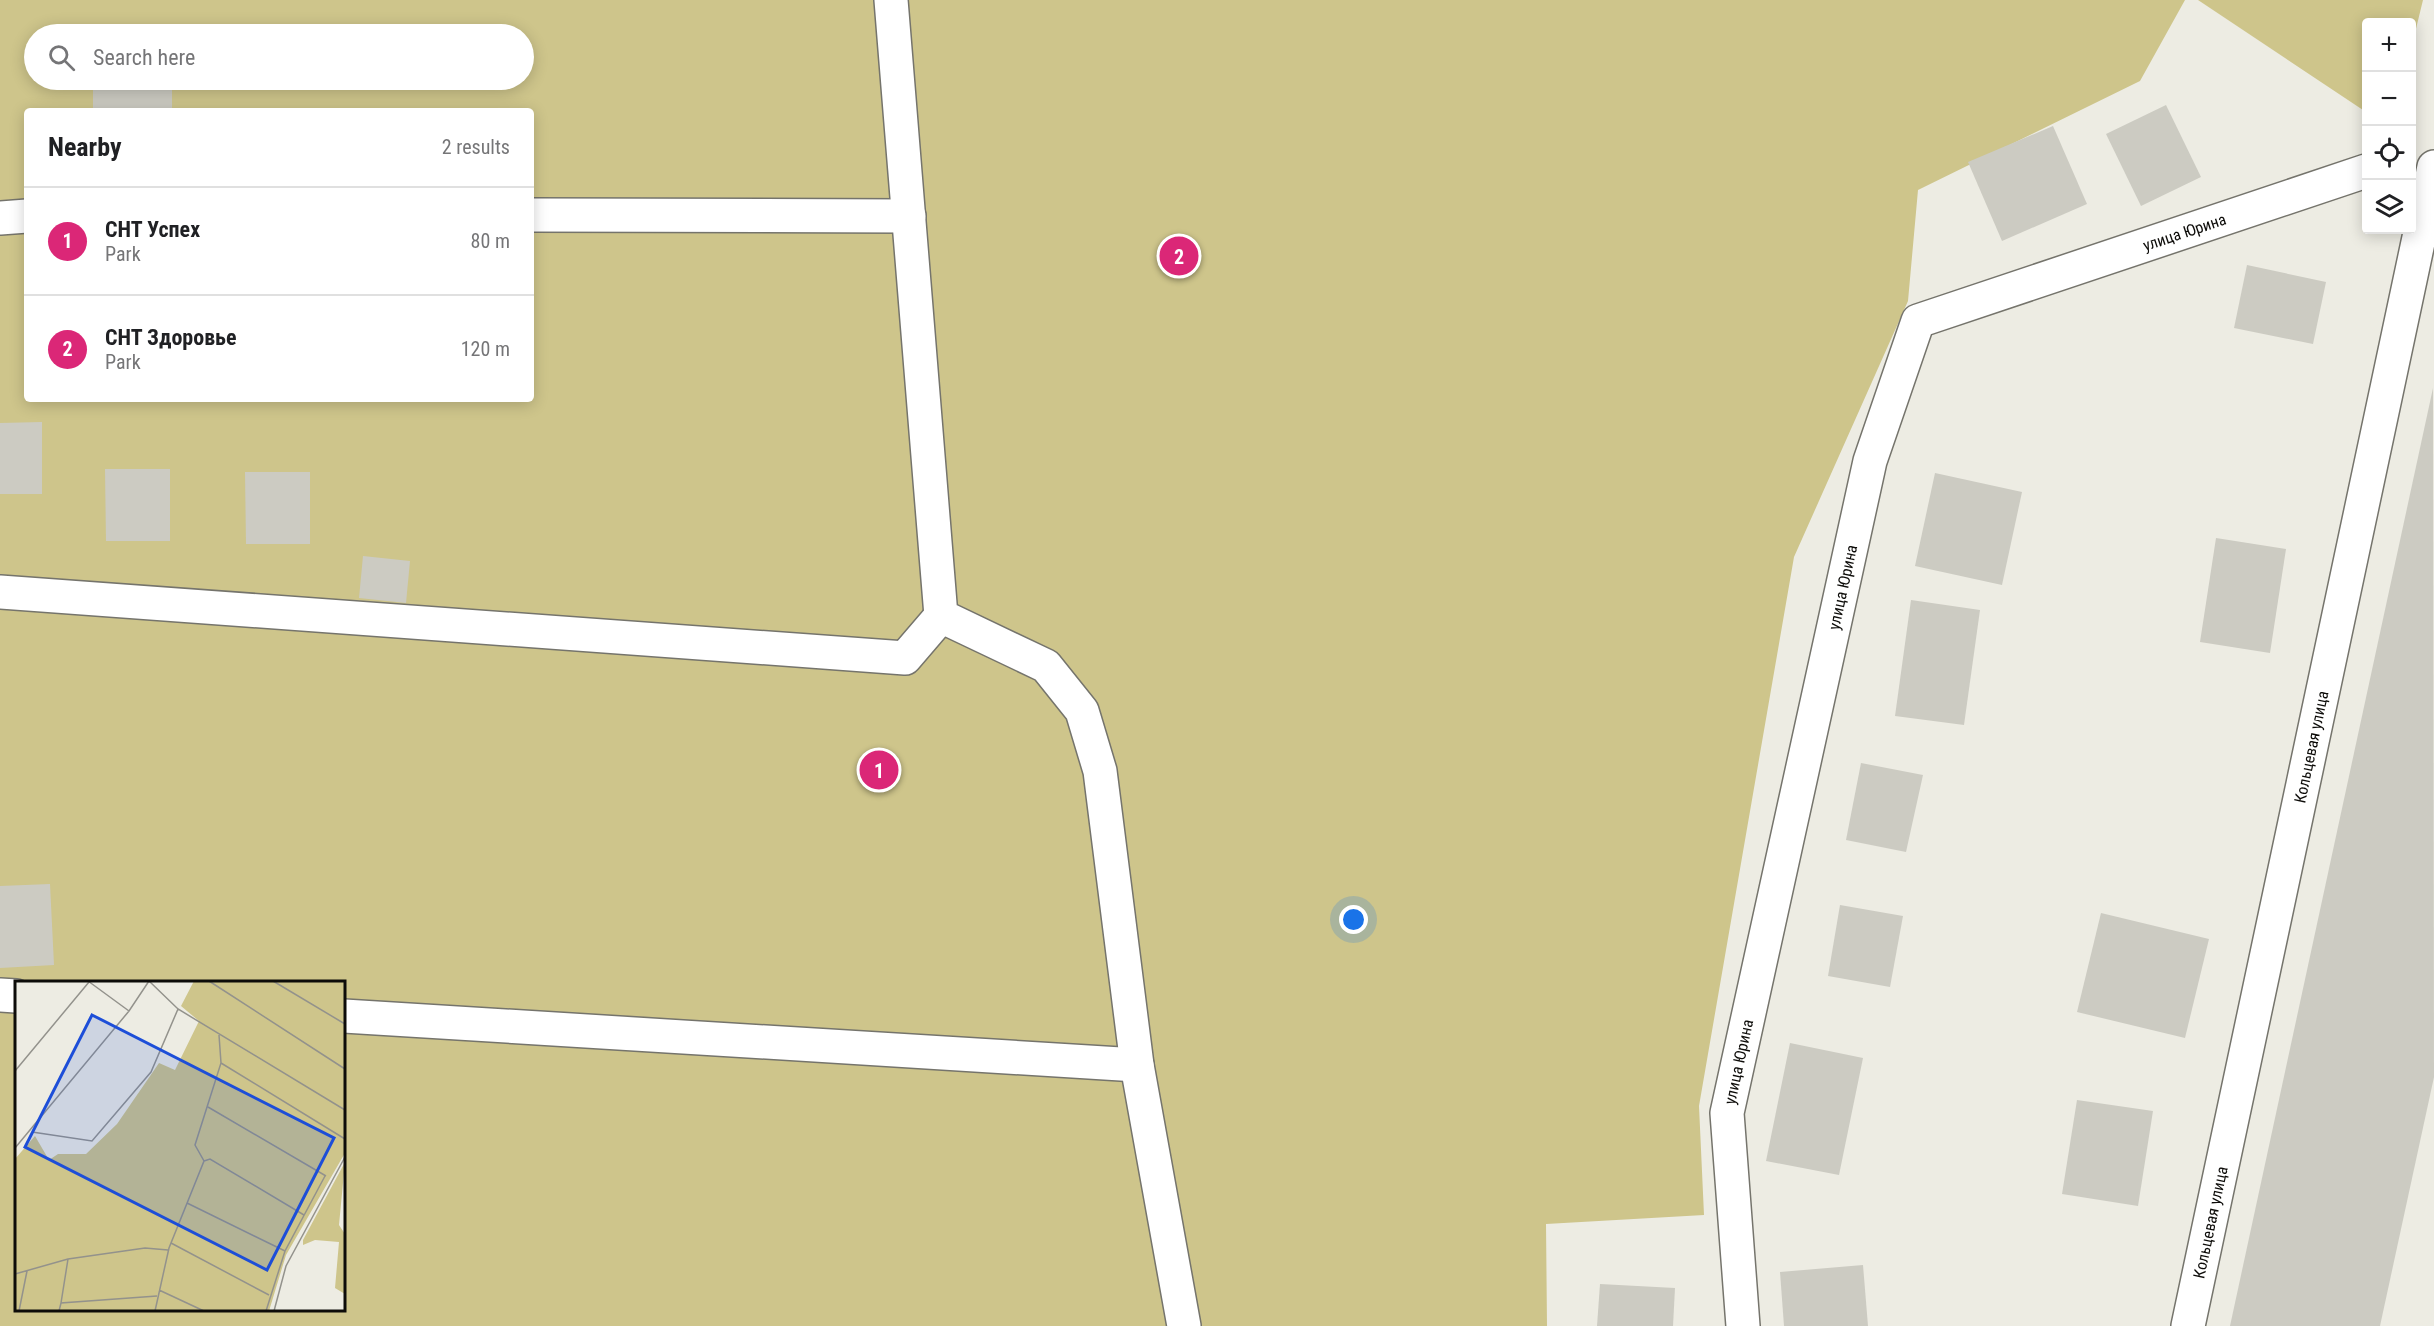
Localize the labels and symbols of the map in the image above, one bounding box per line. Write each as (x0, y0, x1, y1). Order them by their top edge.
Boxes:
street label: улица Юрина (2140, 209, 2228, 255)
pin: 2 (1160, 234, 1198, 278)
street label: улица Юрина (1824, 543, 1861, 631)
street label: Кольцевая улица (2290, 689, 2332, 805)
pin: 1 (860, 748, 898, 792)
your location (1339, 905, 1368, 934)
inset map (15, 981, 345, 1311)
street label: улица Юрина (1720, 1018, 1757, 1106)
street label: Кольцевая улица (2189, 1164, 2231, 1280)

